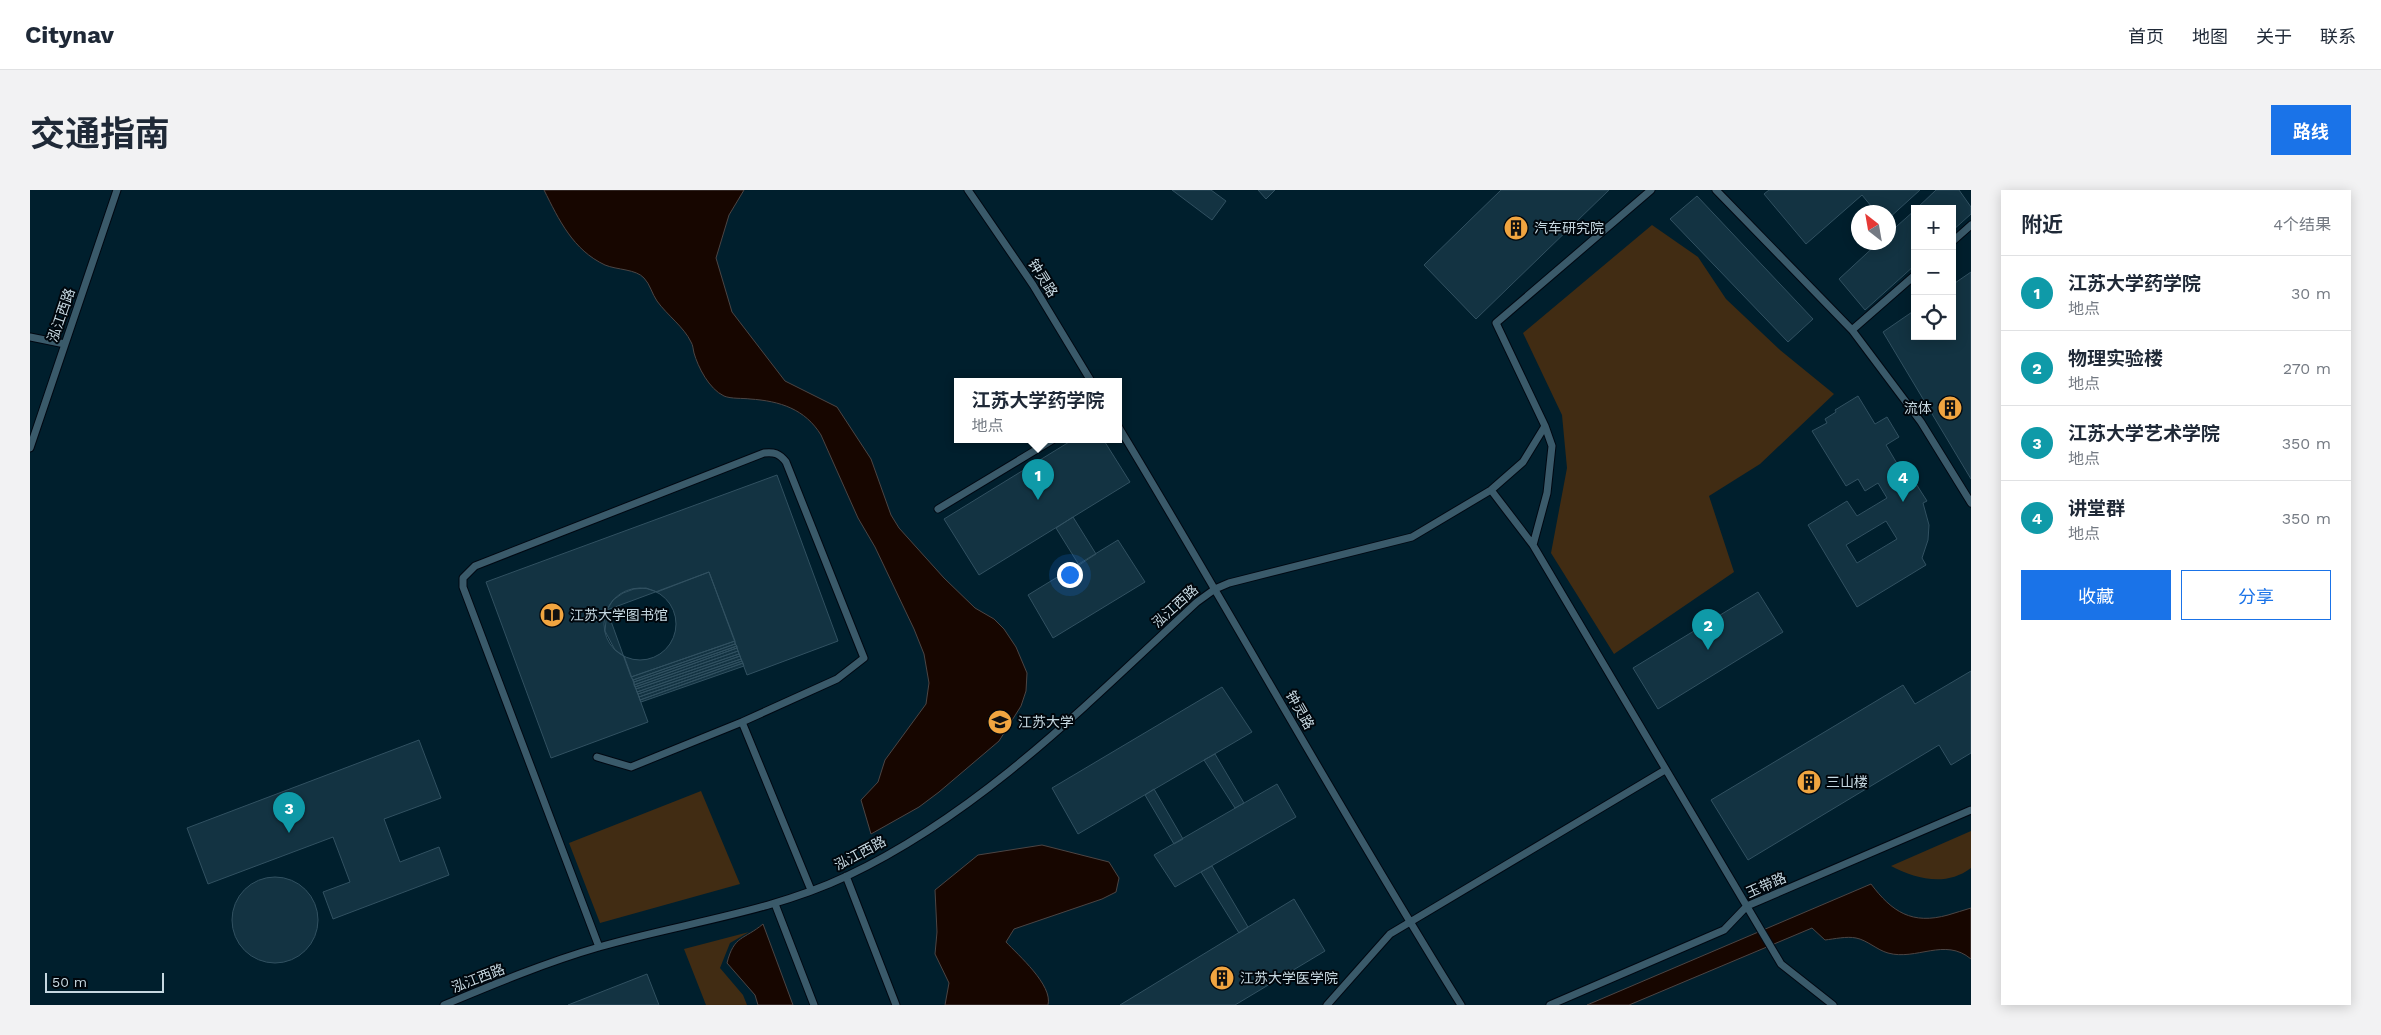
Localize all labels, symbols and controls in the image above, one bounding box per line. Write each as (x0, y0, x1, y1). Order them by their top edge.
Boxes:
text: Citynav (25, 21, 114, 49)
text: 首页 (2128, 26, 2164, 47)
text: 地图 (2192, 26, 2228, 47)
text: 关于 (2256, 26, 2292, 47)
text: 联系 (2320, 26, 2356, 47)
button: 路线 (2271, 105, 2351, 155)
text: 交通指南 (30, 113, 170, 155)
north arrow (1851, 205, 1896, 250)
map controls (1911, 205, 1956, 340)
button: + (1911, 205, 1956, 250)
text: 附近 (2021, 212, 2063, 237)
building icon: 汽车研究院 (1503, 215, 1529, 241)
text: 4个结果 (2273, 215, 2331, 234)
place label: 汽车研究院 (1534, 220, 1604, 236)
button: − (1911, 250, 1956, 295)
street label: 钟灵路 (1025, 256, 1061, 300)
text: 江苏大学药学院 (2068, 272, 2201, 295)
text: 1 (2034, 284, 2040, 303)
text: 30 m (2291, 284, 2331, 303)
street label: 泓江西路 (44, 286, 78, 344)
button: locate (1911, 295, 1956, 340)
text: 地点 (2068, 299, 2100, 318)
text: 物理实验楼 (2068, 347, 2163, 370)
text: 2 (2032, 359, 2042, 378)
text: 270 m (2283, 359, 2331, 378)
text: 地点 (2068, 374, 2100, 393)
popup (954, 378, 1122, 443)
text: 江苏大学药学院 (971, 389, 1105, 412)
building icon: 流体 (1937, 395, 1963, 421)
place label: 流体 (1904, 400, 1932, 416)
text: 地点 (971, 416, 1004, 435)
text: 江苏大学艺术学院 (2068, 422, 2220, 445)
text: 3 (2032, 434, 2042, 453)
text: 350 m (2282, 434, 2331, 453)
text: 地点 (2068, 449, 2100, 468)
pin: 1 (1022, 459, 1054, 500)
pin: 4 (1887, 461, 1919, 502)
text: 讲堂群 (2068, 497, 2125, 520)
text: 4 (2032, 509, 2042, 528)
text: 350 m (2282, 509, 2331, 528)
text: 地点 (2068, 524, 2100, 543)
your location (1057, 562, 1083, 588)
button: 收藏 (2021, 570, 2171, 620)
button: 分享 (2181, 570, 2331, 620)
street label: 泓江西路 (1149, 581, 1201, 631)
library icon: 江苏大学图书馆 (539, 602, 565, 628)
place label: 江苏大学图书馆 (570, 607, 668, 623)
pin: 2 (1692, 609, 1724, 650)
street label: 钟灵路 (1283, 688, 1317, 732)
school or university icon: 江苏大学 (987, 709, 1013, 735)
place label: 江苏大学 (1018, 714, 1074, 730)
building icon: 三山楼 (1796, 769, 1822, 795)
place label: 三山楼 (1826, 774, 1868, 790)
pin: 3 (273, 792, 305, 833)
street label: 泓江西路 (832, 833, 888, 873)
street label: 玉带路 (1744, 869, 1788, 901)
street label: 泓江西路 (449, 960, 507, 996)
building icon: 江苏大学医学院 (1209, 965, 1235, 991)
scale bar (45, 970, 164, 993)
place label: 江苏大学医学院 (1240, 970, 1338, 986)
text: 50 m (52, 974, 87, 990)

